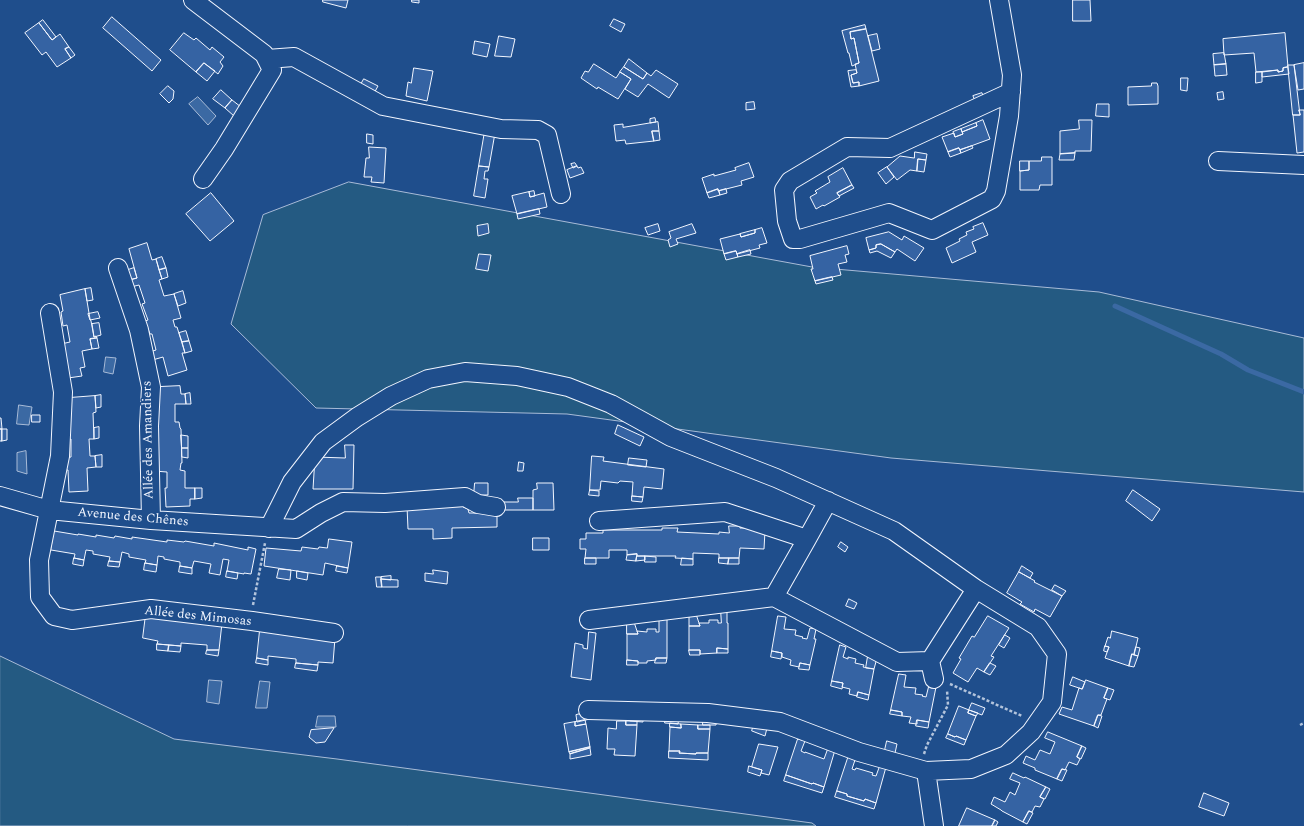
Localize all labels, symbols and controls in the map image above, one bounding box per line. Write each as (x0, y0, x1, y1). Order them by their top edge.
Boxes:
street label: Allée des Amandiers (140, 381, 158, 499)
street label: Avenue des Chênes (77, 505, 189, 531)
street label: Allée des Mimosas (144, 604, 252, 630)

